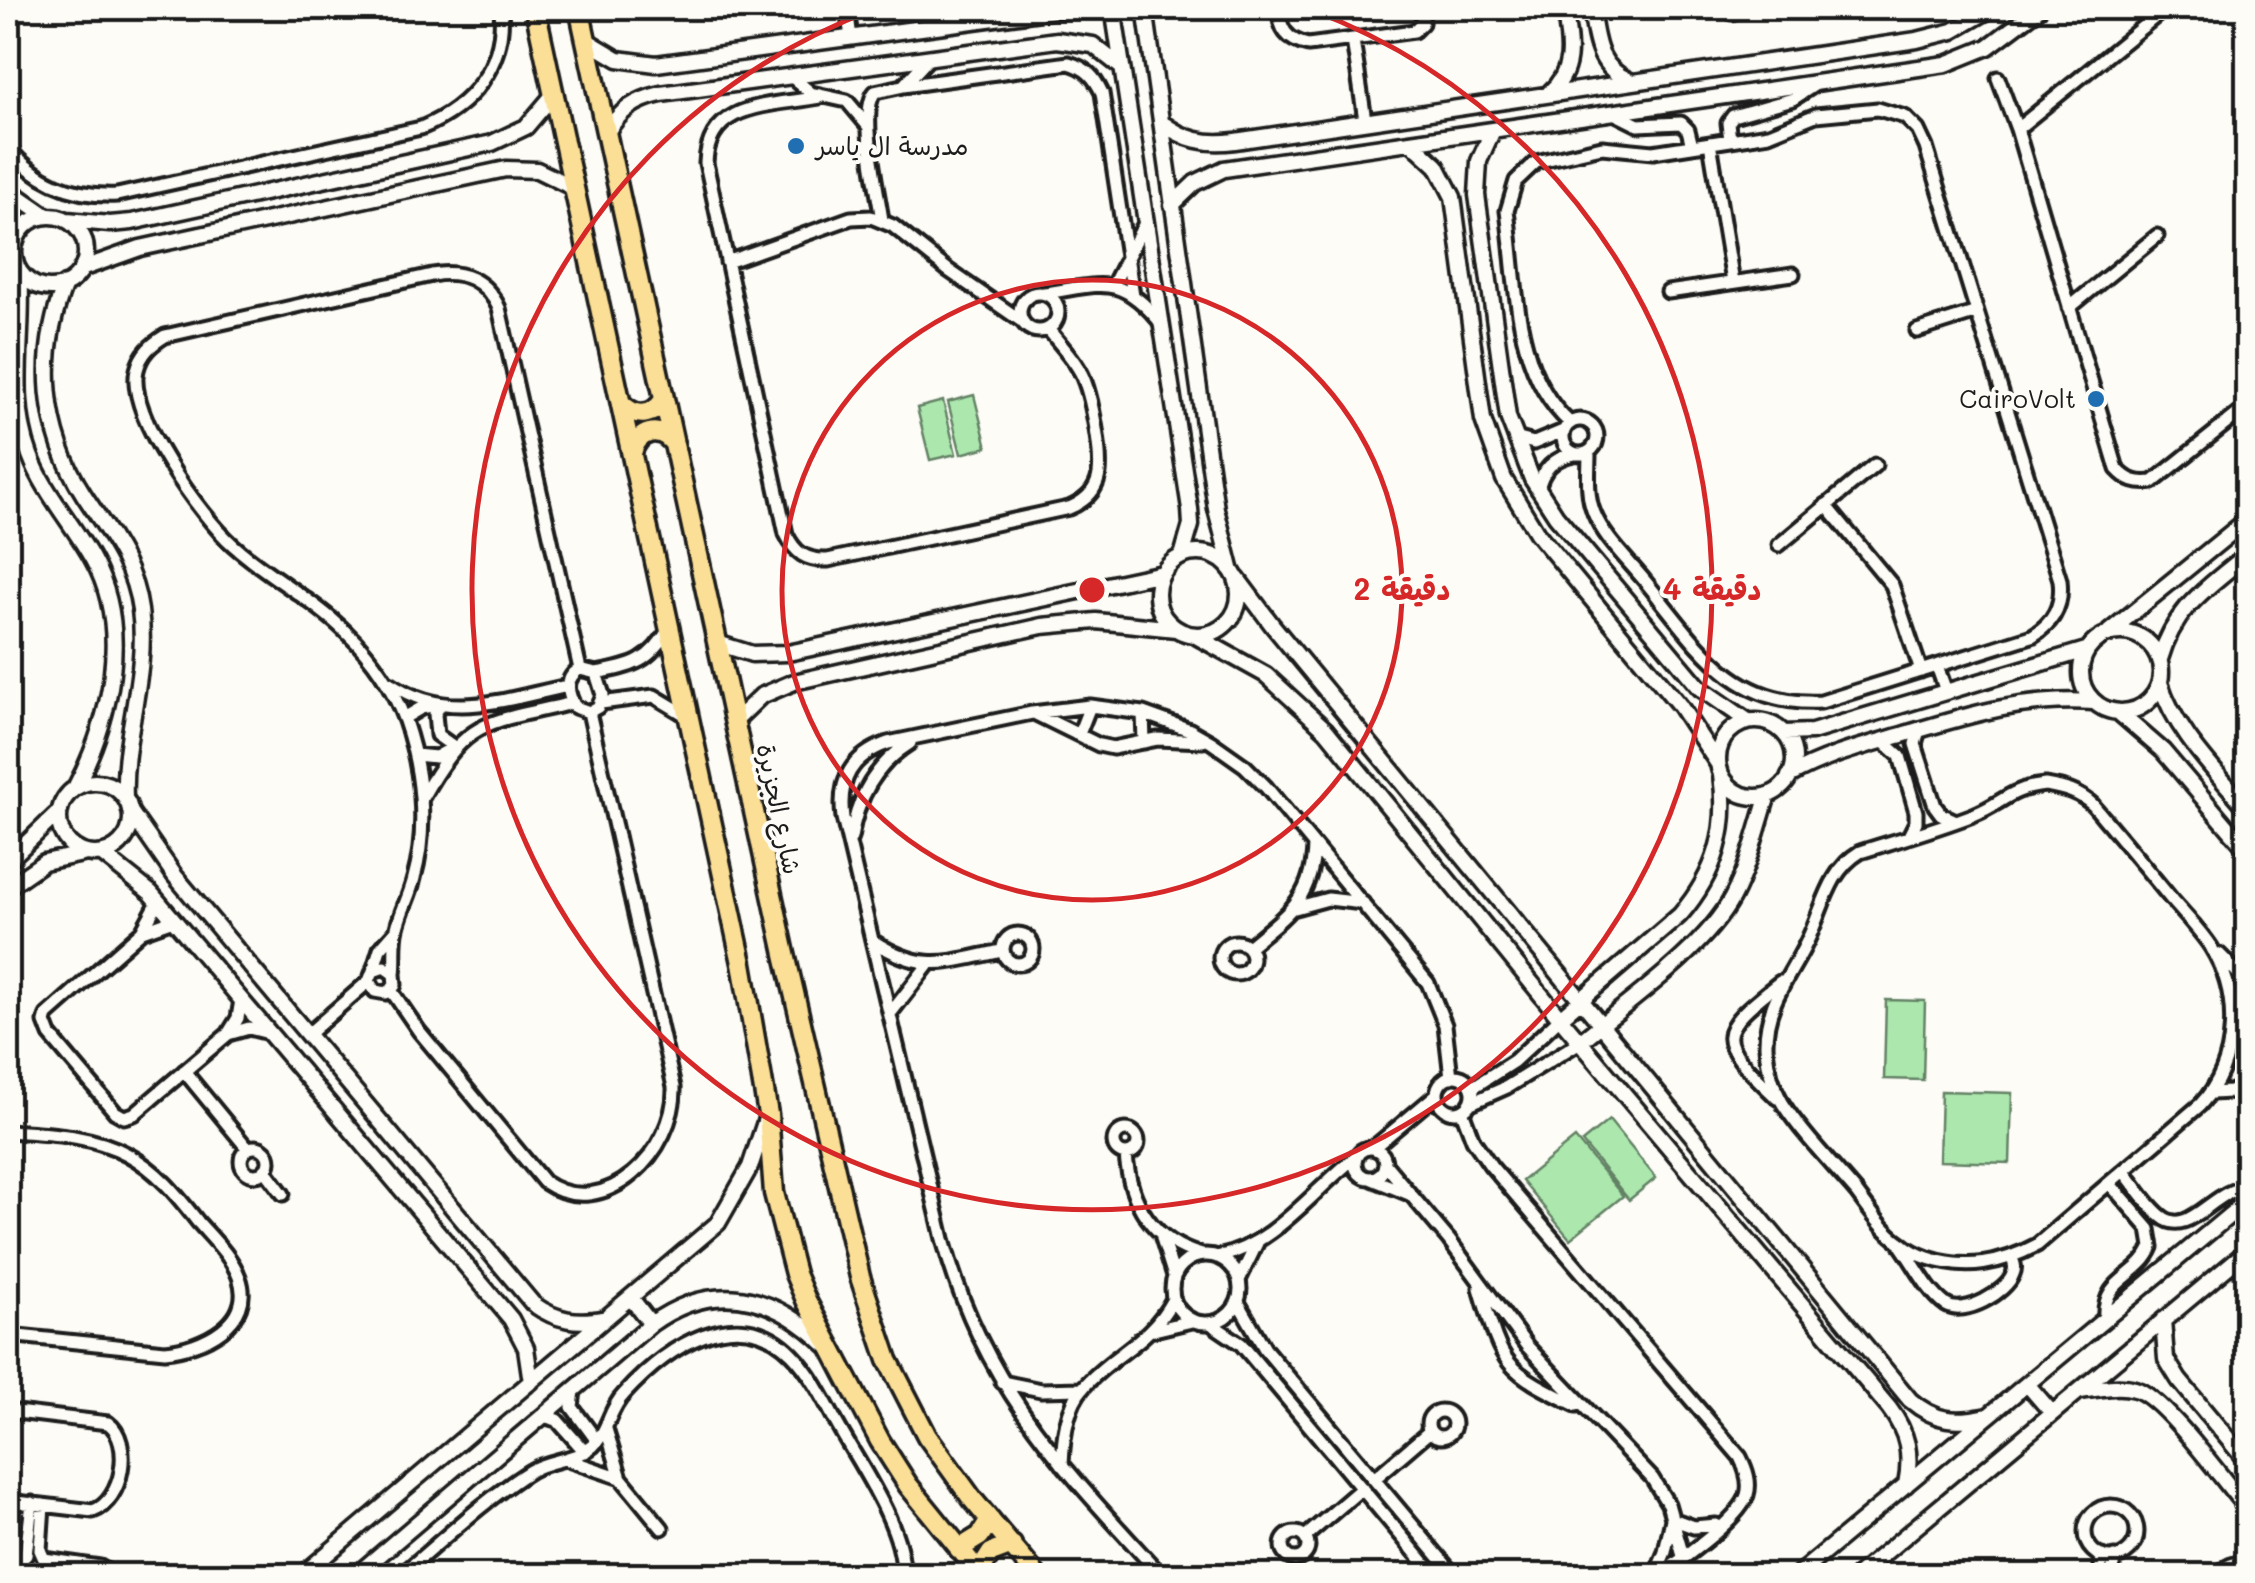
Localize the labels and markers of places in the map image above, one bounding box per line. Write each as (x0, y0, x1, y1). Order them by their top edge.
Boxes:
place label: مدرسة ال ياسر (814, 129, 968, 161)
marker: مدرسة ال ياسر (785, 135, 807, 157)
place label: CairoVolt (1959, 382, 2076, 414)
marker: CairoVolt (2085, 388, 2107, 410)
centre of rings (1074, 572, 1110, 608)

